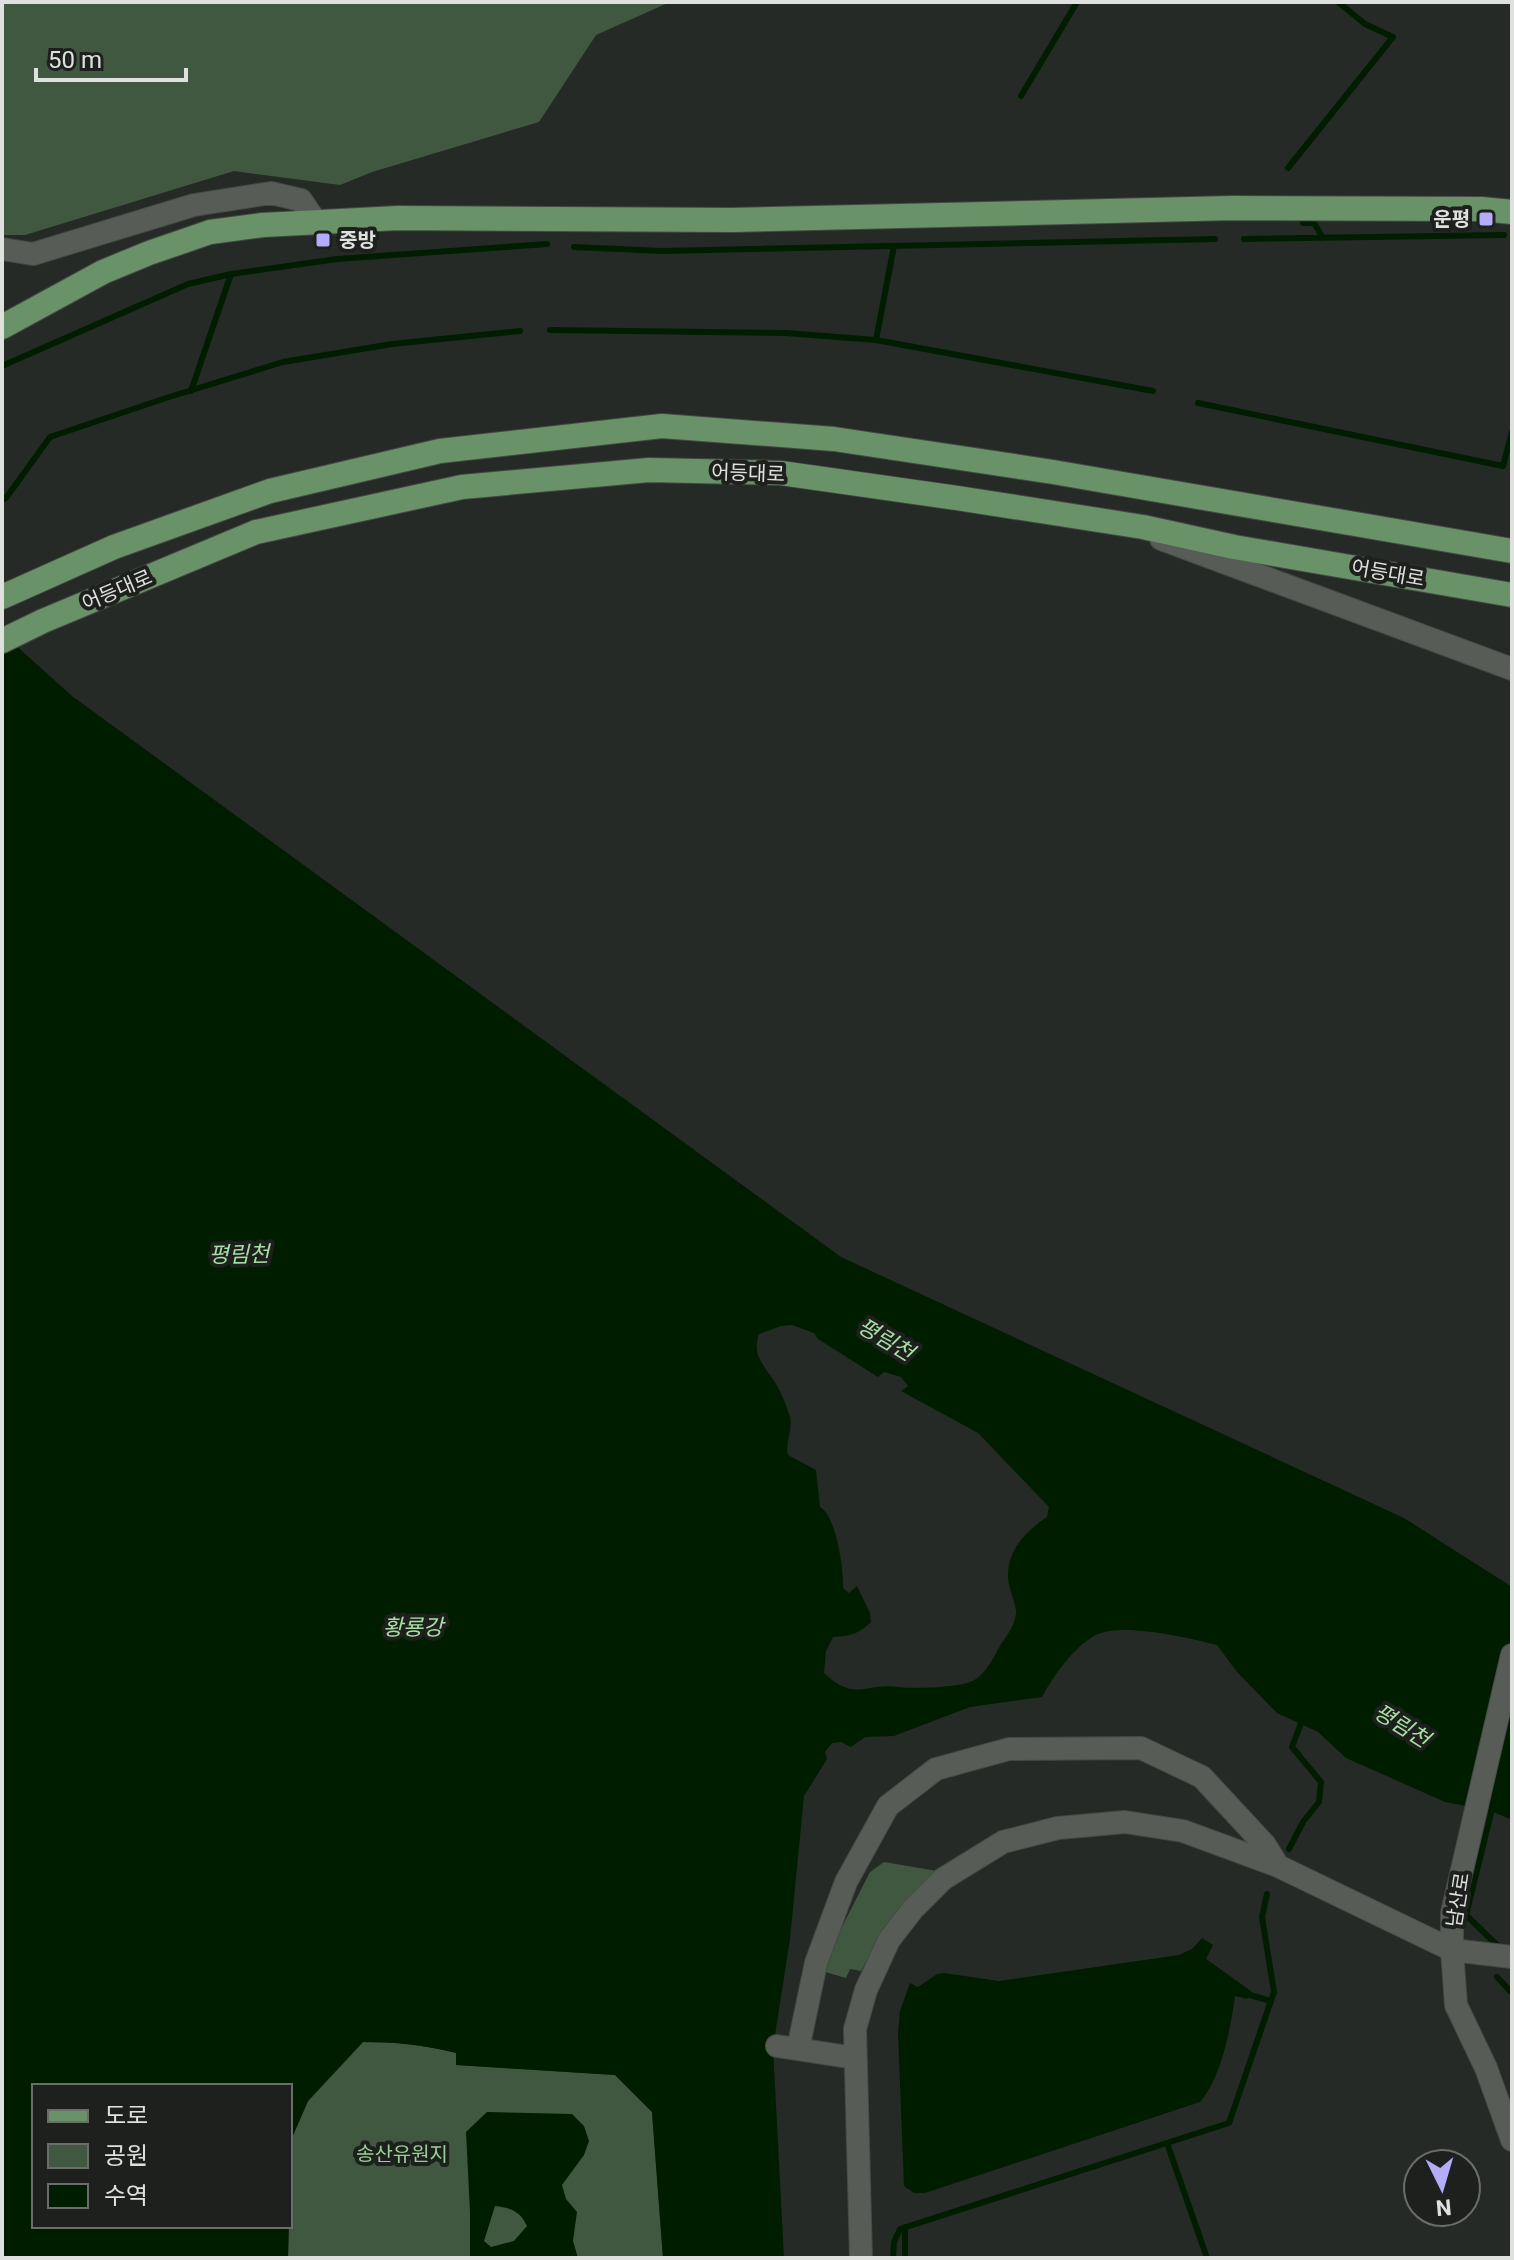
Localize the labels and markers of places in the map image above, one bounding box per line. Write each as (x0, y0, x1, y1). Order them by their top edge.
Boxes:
place label: 운평 (1433, 207, 1470, 231)
marker: 운평 (1477, 210, 1495, 228)
place label: 중방 (339, 228, 376, 252)
marker: 중방 (314, 231, 332, 249)

